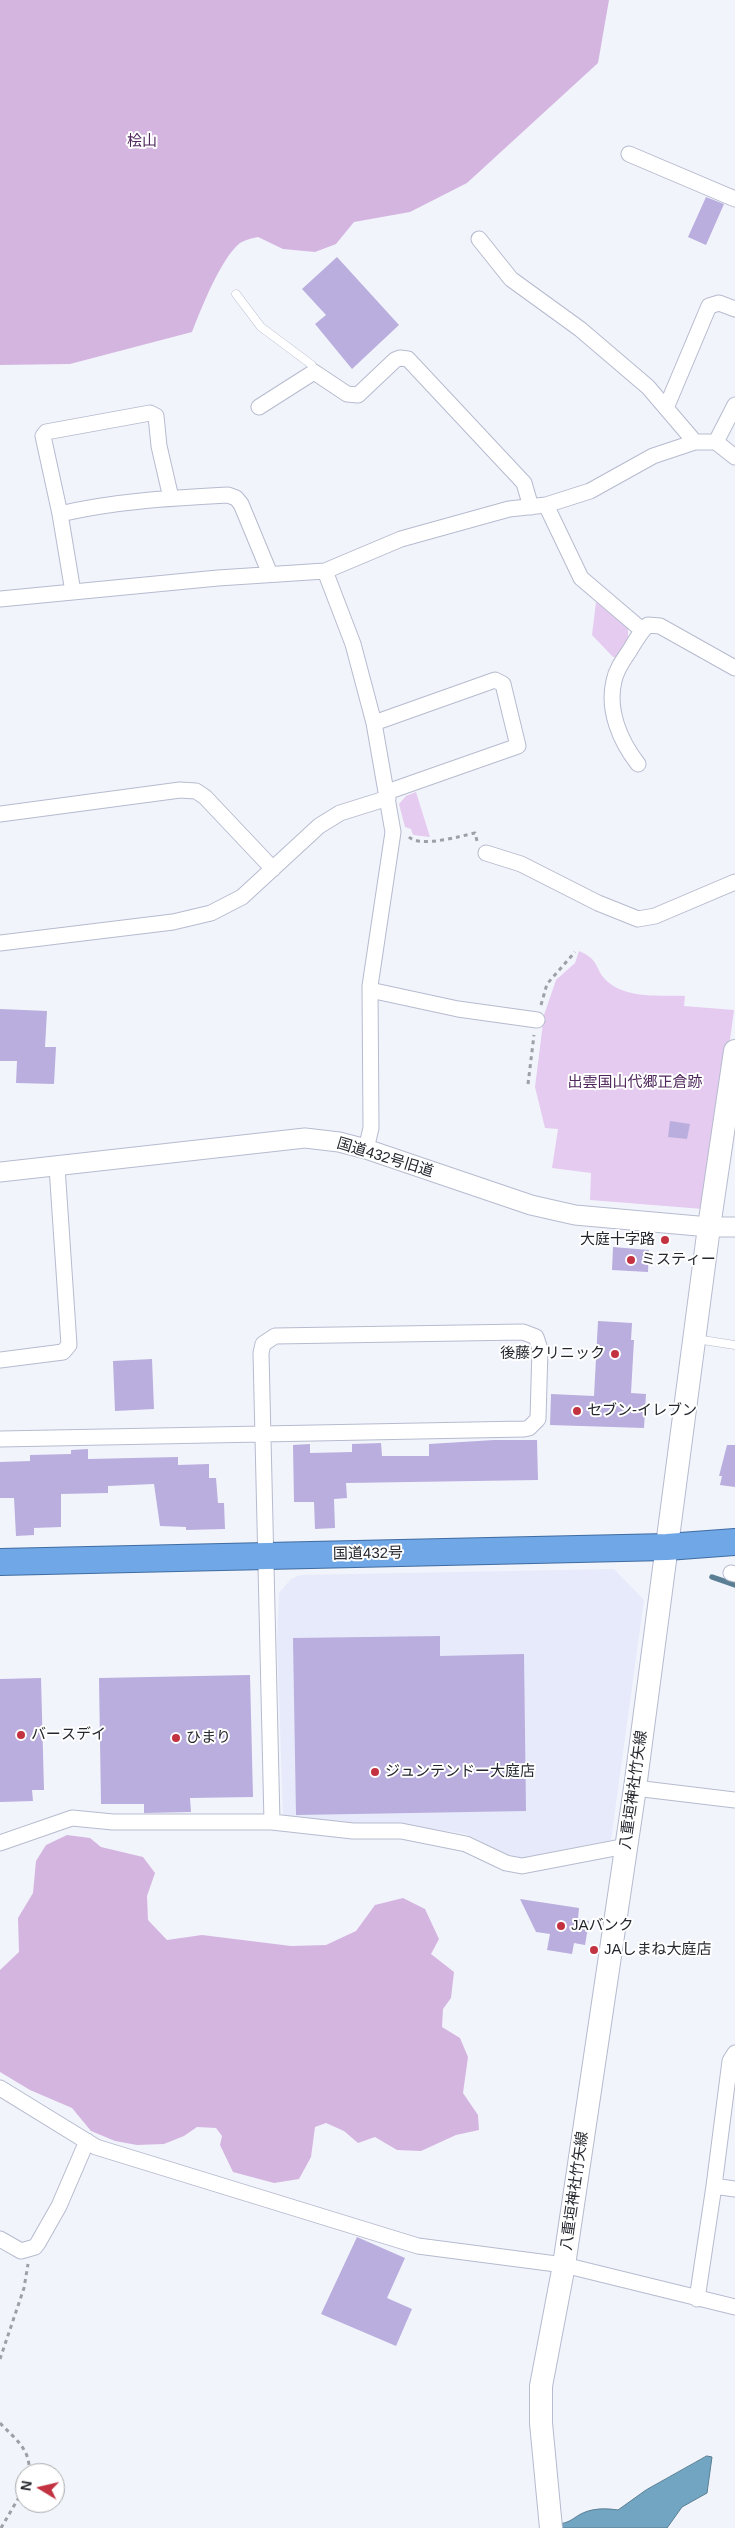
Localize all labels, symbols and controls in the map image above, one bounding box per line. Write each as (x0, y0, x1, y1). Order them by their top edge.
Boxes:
park label: 桧山 (127, 133, 157, 151)
park label: 出雲国山代郷正倉跡 (568, 1074, 702, 1092)
street label: 国道432号旧道 (335, 1135, 435, 1181)
place label: 大庭十字路 (580, 1231, 655, 1249)
marker: 大庭十字路 (659, 1234, 671, 1246)
place label: ミスティー (641, 1251, 716, 1269)
marker: ミスティー (625, 1254, 637, 1266)
place label: 後藤クリニック (500, 1345, 605, 1363)
marker: 後藤クリニック (609, 1348, 621, 1360)
place label: セブン-イレブン (587, 1402, 697, 1420)
marker: セブン-イレブン (571, 1405, 583, 1417)
street label: 国道432号 (333, 1544, 403, 1564)
place label: バースデイ (31, 1726, 106, 1744)
marker: バースデイ (15, 1729, 27, 1741)
place label: ひまり (186, 1729, 231, 1747)
street label: 八重垣神社竹矢線 (617, 1729, 651, 1851)
marker: ひまり (170, 1732, 182, 1744)
place label: ジュンテンドー大庭店 (385, 1763, 535, 1781)
marker: ジュンテンドー大庭店 (369, 1766, 381, 1778)
place label: JAバンク (571, 1917, 634, 1935)
marker: JAバンク (555, 1920, 567, 1932)
place label: JAしまね大庭店 (604, 1941, 712, 1959)
marker: JAしまね大庭店 (588, 1944, 600, 1956)
street label: 八重垣神社竹矢線 (558, 2130, 592, 2252)
north arrow (15, 2463, 65, 2513)
text: N (17, 2480, 35, 2492)

